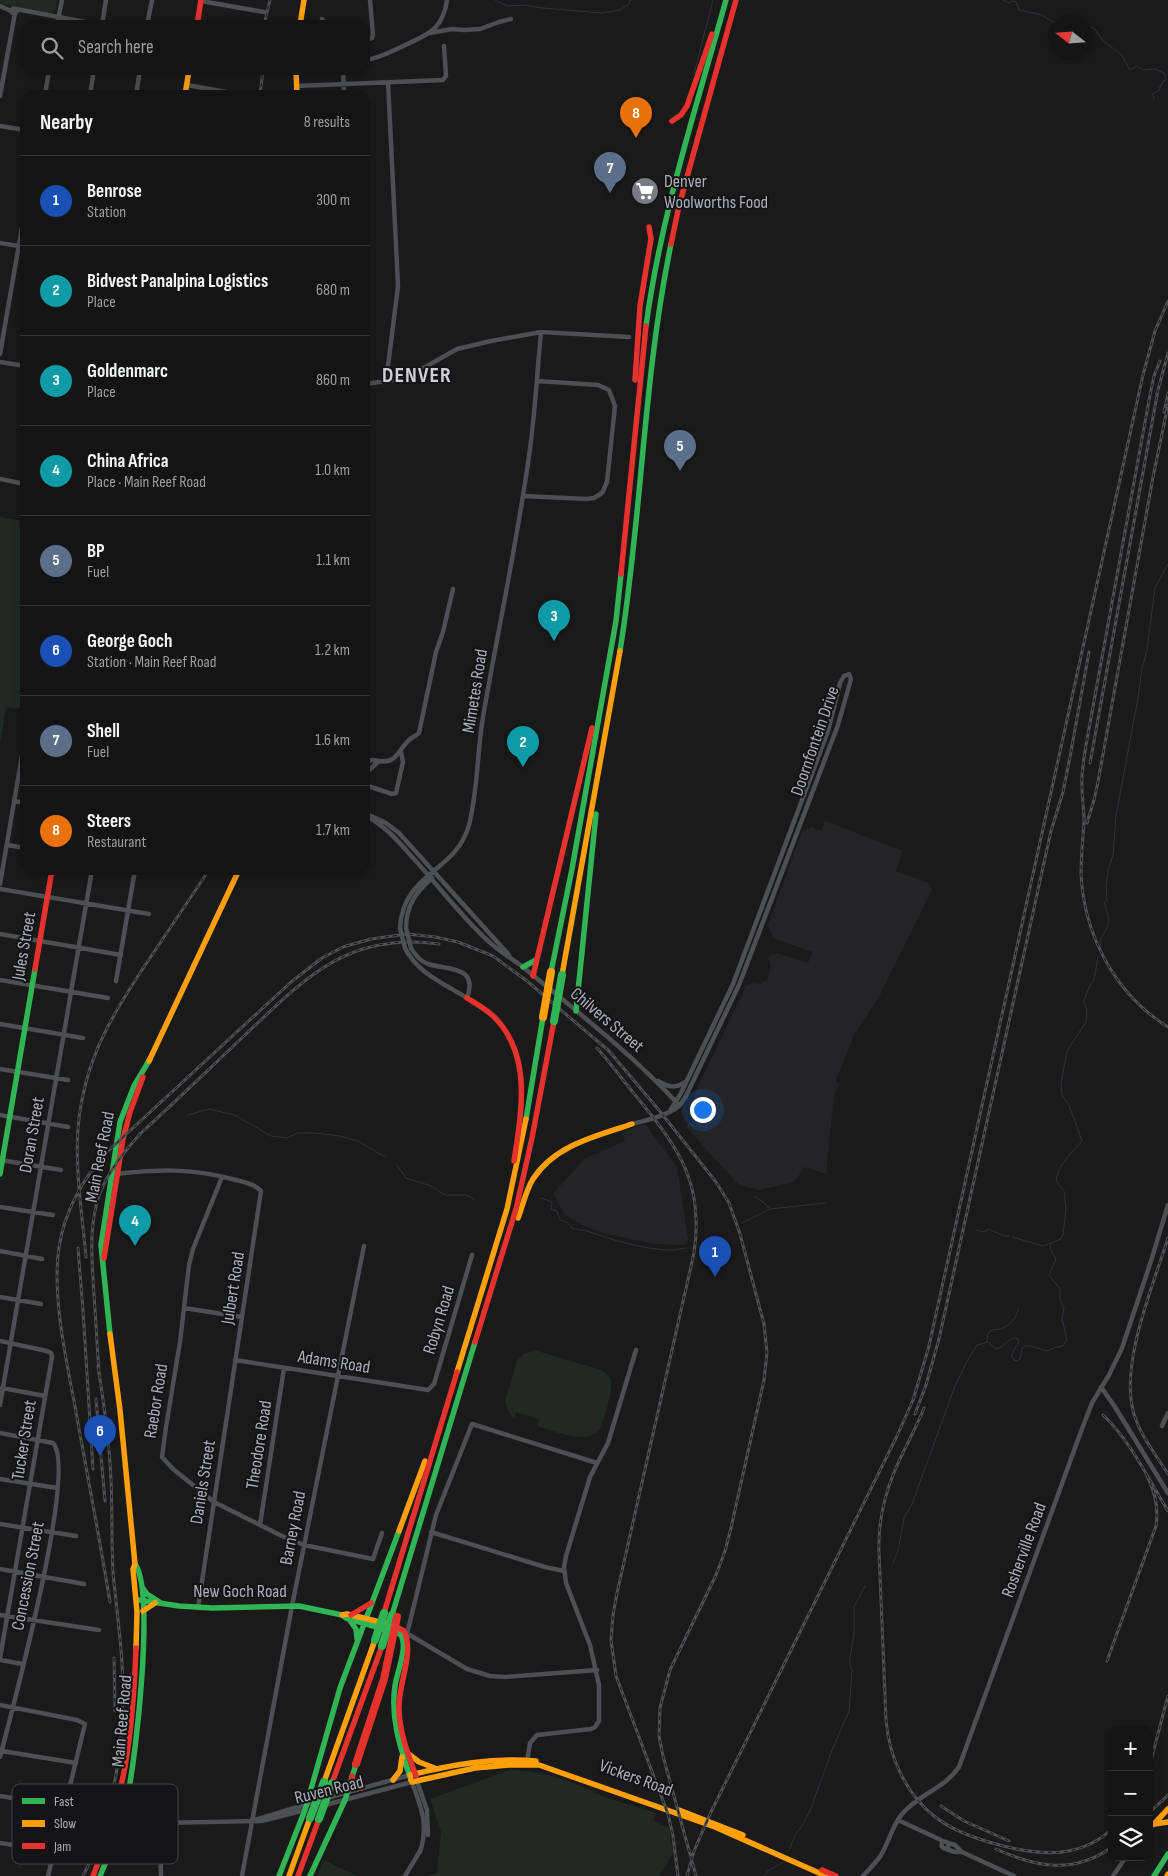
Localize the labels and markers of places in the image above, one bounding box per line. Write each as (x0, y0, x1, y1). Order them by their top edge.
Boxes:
pin: 8 (620, 97, 652, 138)
pin: 7 (594, 152, 626, 193)
place label: Denver Woolworths Food (664, 171, 768, 213)
supermarket icon: Denver Woolworths Food (630, 176, 660, 206)
pin: 5 (664, 430, 696, 471)
pin: 3 (538, 600, 570, 641)
pin: 2 (507, 726, 539, 767)
pin: 4 (119, 1205, 151, 1246)
pin: 1 (699, 1236, 731, 1277)
pin: 6 (84, 1415, 116, 1456)

